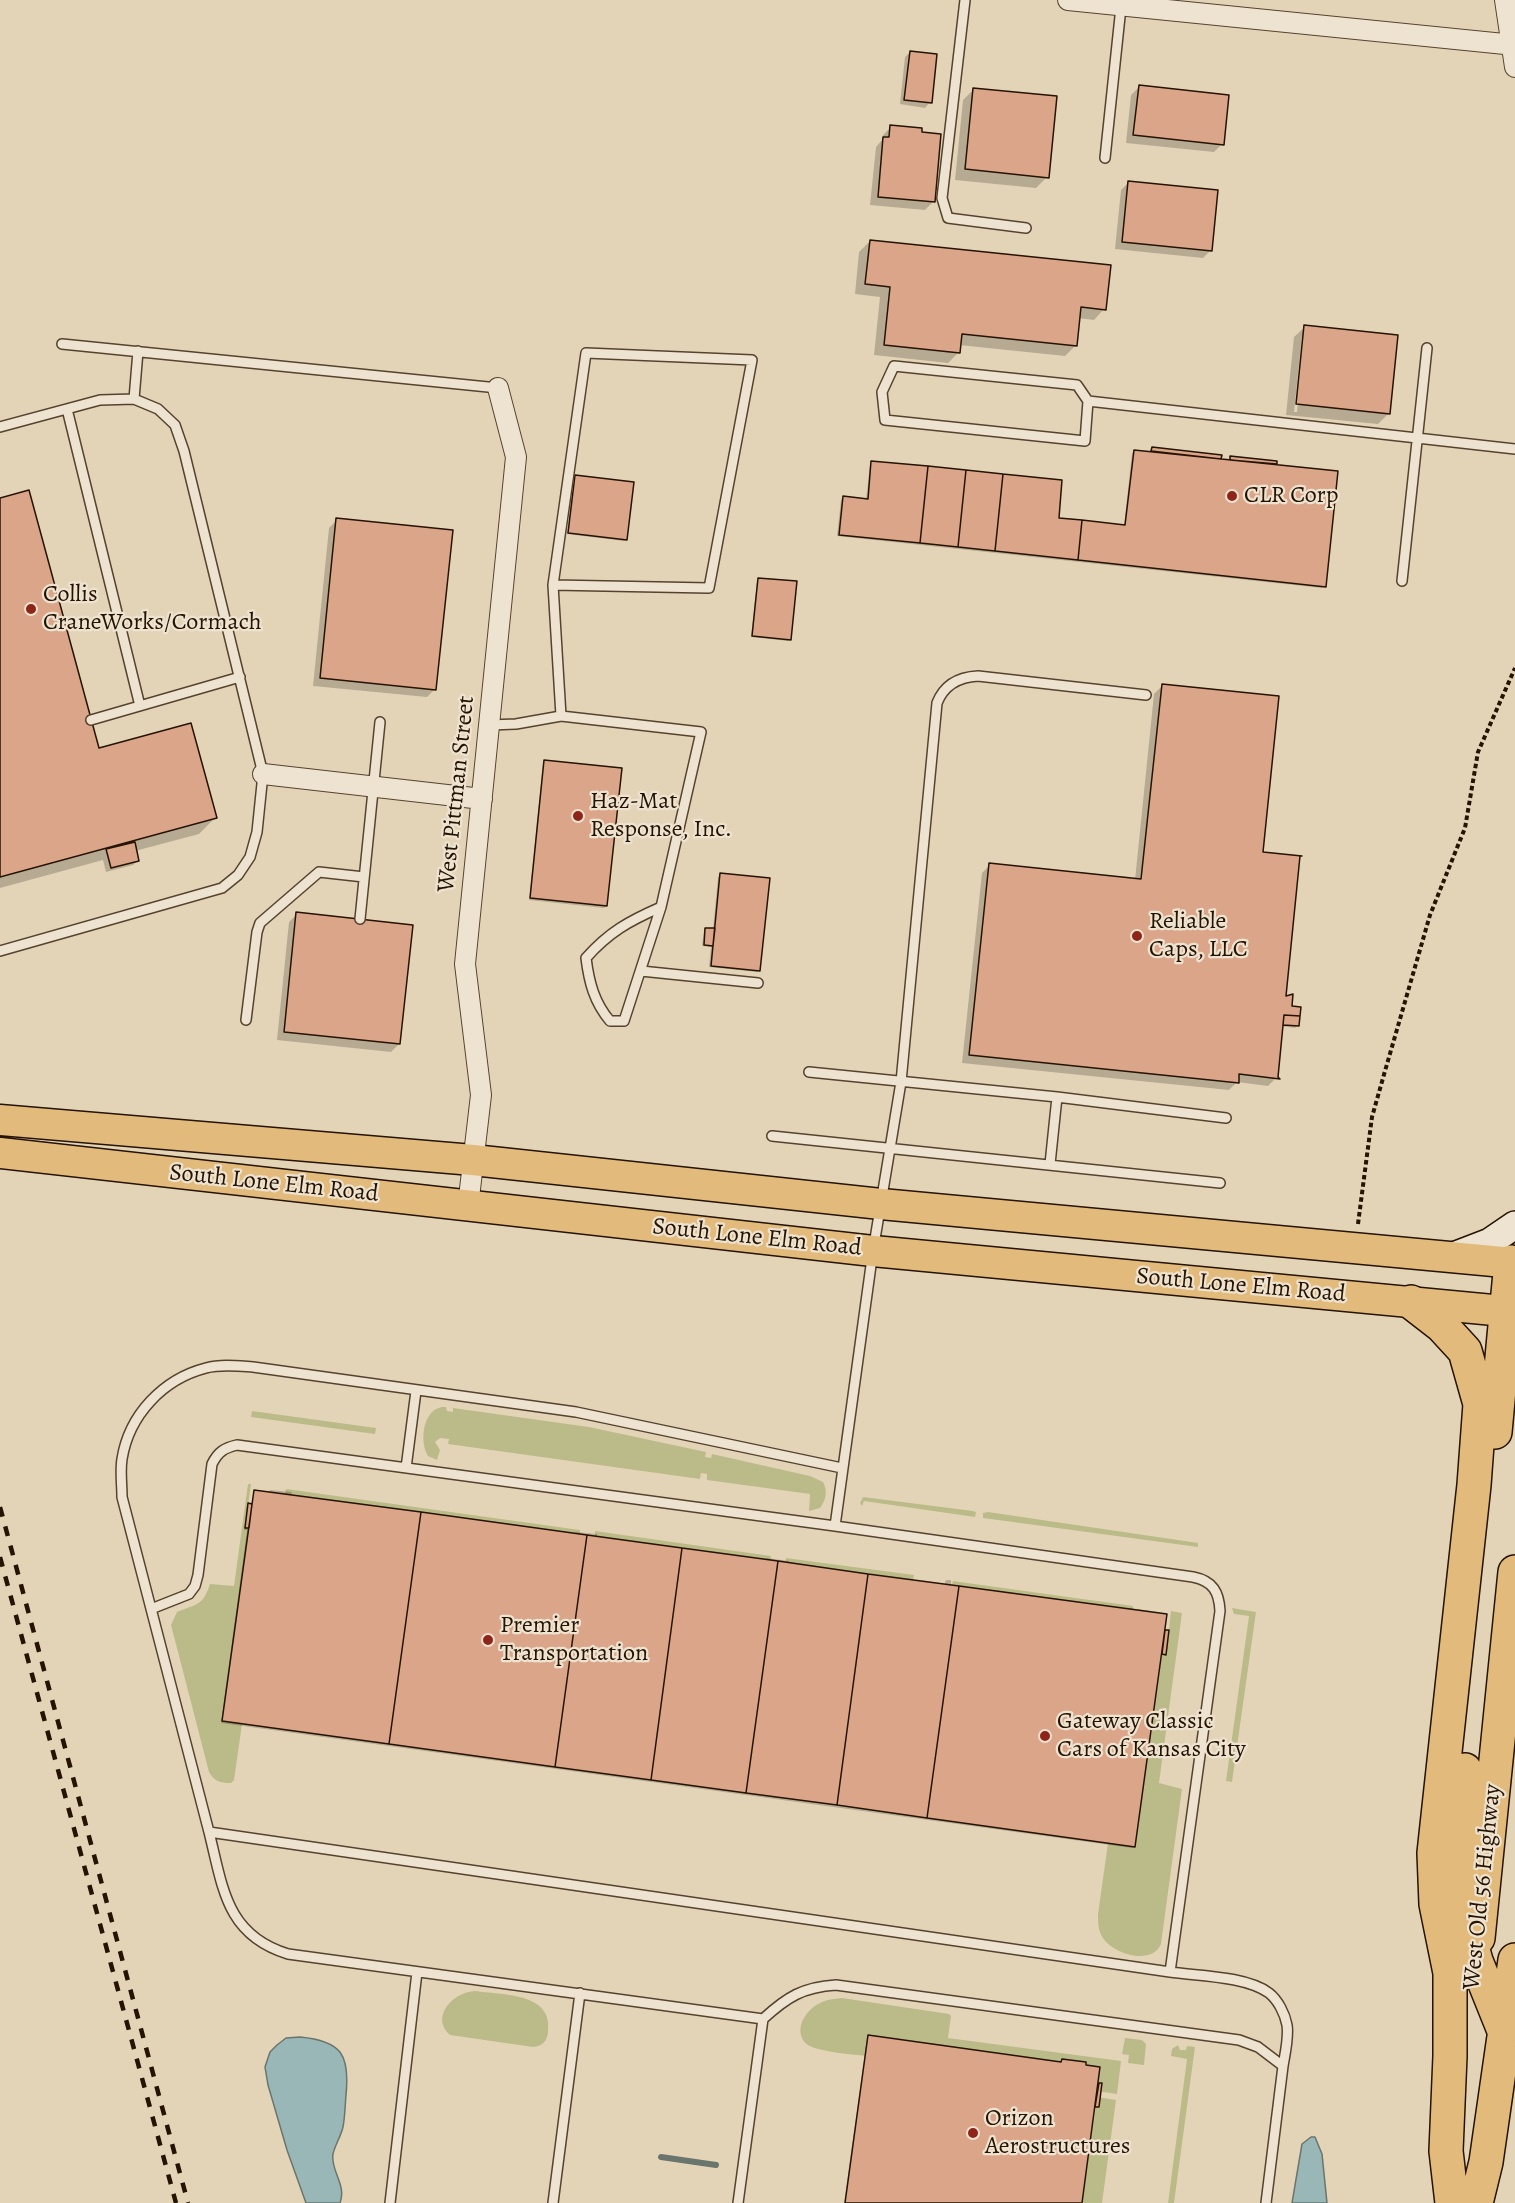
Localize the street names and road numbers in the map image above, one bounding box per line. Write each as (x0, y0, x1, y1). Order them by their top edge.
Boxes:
street label: West Pittman Street (432, 694, 482, 894)
street label: South Lone Elm Road (168, 1159, 380, 1209)
street label: South Lone Elm Road (651, 1213, 863, 1263)
street label: South Lone Elm Road (1135, 1262, 1347, 1310)
street label: West Old 56 Highway (1458, 1783, 1508, 1991)

